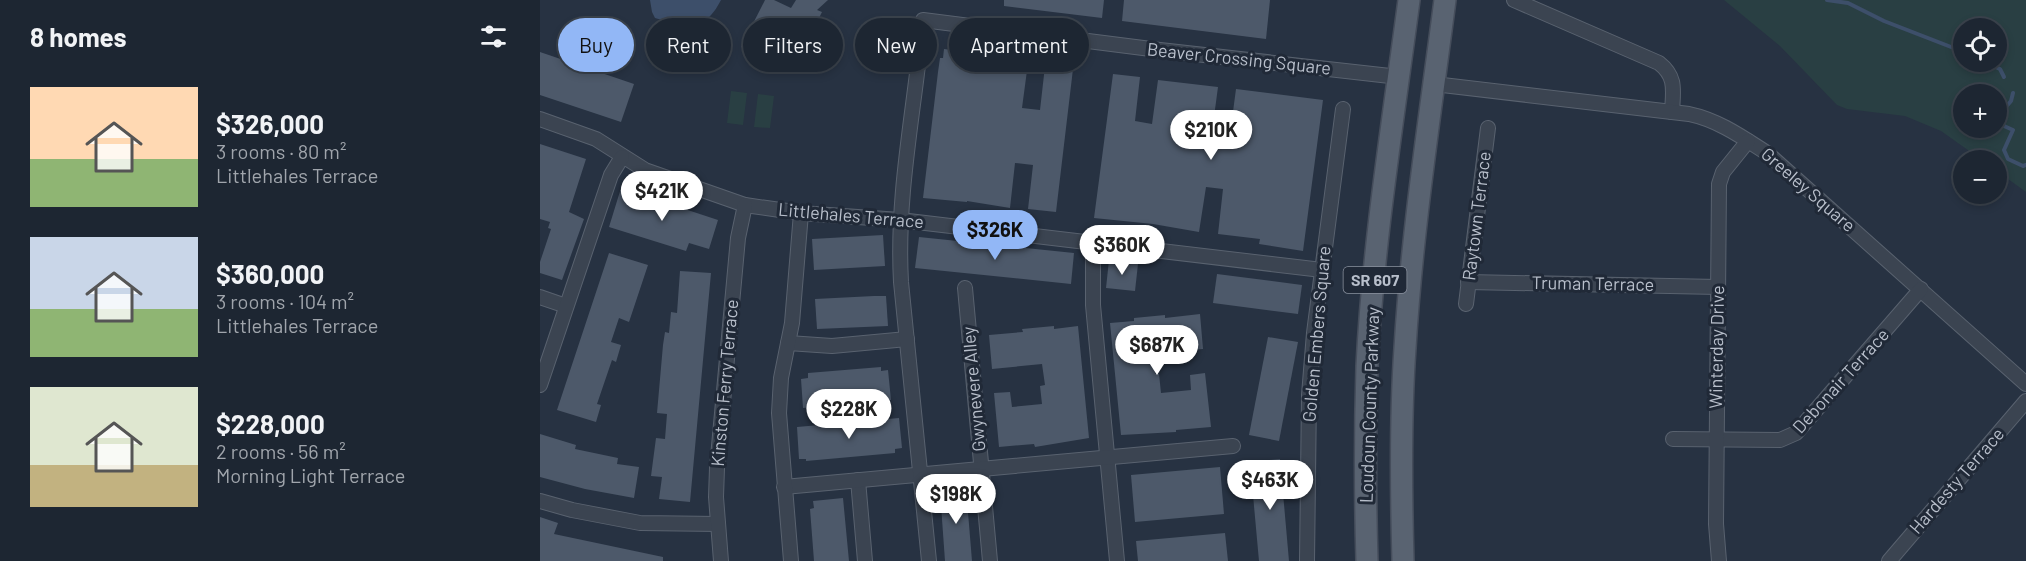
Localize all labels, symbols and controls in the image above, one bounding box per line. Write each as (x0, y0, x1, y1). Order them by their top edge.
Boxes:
chip: Buy (558, 18, 634, 72)
chip: Rent (646, 18, 731, 72)
chip: Filters (743, 18, 843, 72)
chip: New (855, 18, 937, 72)
chip: Apartment (949, 18, 1089, 72)
map controls (1953, 18, 2007, 204)
button: locate (1953, 18, 2007, 72)
icon: filters (477, 20, 510, 53)
text: 8 homes (30, 21, 127, 52)
street label: Beaver Crossing Square (1146, 37, 1332, 79)
button: + (1953, 84, 2007, 138)
text: $326,000 (216, 108, 324, 139)
pin: $210K (1169, 110, 1253, 161)
icon: home (78, 111, 150, 183)
text: $210K (1184, 117, 1238, 141)
text: 3 rooms · 80 m² (216, 139, 346, 163)
street label: Greeley Square (1757, 142, 1860, 236)
street label: Raytown Terrace (1457, 150, 1495, 282)
button: − (1953, 150, 2007, 204)
text: Littlehales Terrace (216, 163, 378, 187)
pin: $421K (620, 171, 704, 222)
text: $421K (635, 178, 689, 202)
street label: Littlehales Terrace (777, 198, 925, 232)
pin: $326K (953, 210, 1037, 261)
text: $326K (967, 217, 1023, 241)
pin: $360K (1080, 225, 1164, 276)
text: $360K (1094, 232, 1150, 256)
street label: Golden Embers Square (1297, 245, 1335, 423)
text: $360,000 (216, 258, 324, 289)
icon: home (78, 261, 150, 333)
road number: SR 607 (1344, 267, 1406, 293)
street label: Truman Terrace (1532, 271, 1655, 295)
street label: Winterday Drive (1704, 285, 1728, 409)
text: 3 rooms · 104 m² (216, 289, 354, 313)
street label: Kinston Ferry Terrace (706, 298, 742, 467)
street label: Loudoun County Parkway (1355, 306, 1383, 503)
text: Littlehales Terrace (216, 313, 378, 337)
street label: Debonair Terrace (1787, 323, 1893, 437)
pin: $687K (1115, 325, 1199, 376)
street label: Gwynevere Alley (957, 326, 989, 453)
text: $687K (1129, 332, 1185, 356)
pin: $228K (807, 389, 891, 440)
text: $228K (820, 396, 878, 420)
text: $228,000 (216, 408, 325, 439)
icon: home (78, 411, 150, 483)
street label: Hardesty Terrace (1904, 423, 2008, 538)
text: 2 rooms · 56 m² (216, 439, 346, 463)
pin: $463K (1228, 460, 1312, 511)
text: Morning Light Terrace (216, 463, 405, 487)
text: $463K (1241, 467, 1299, 491)
pin: $198K (914, 474, 998, 525)
text: $198K (930, 481, 982, 505)

